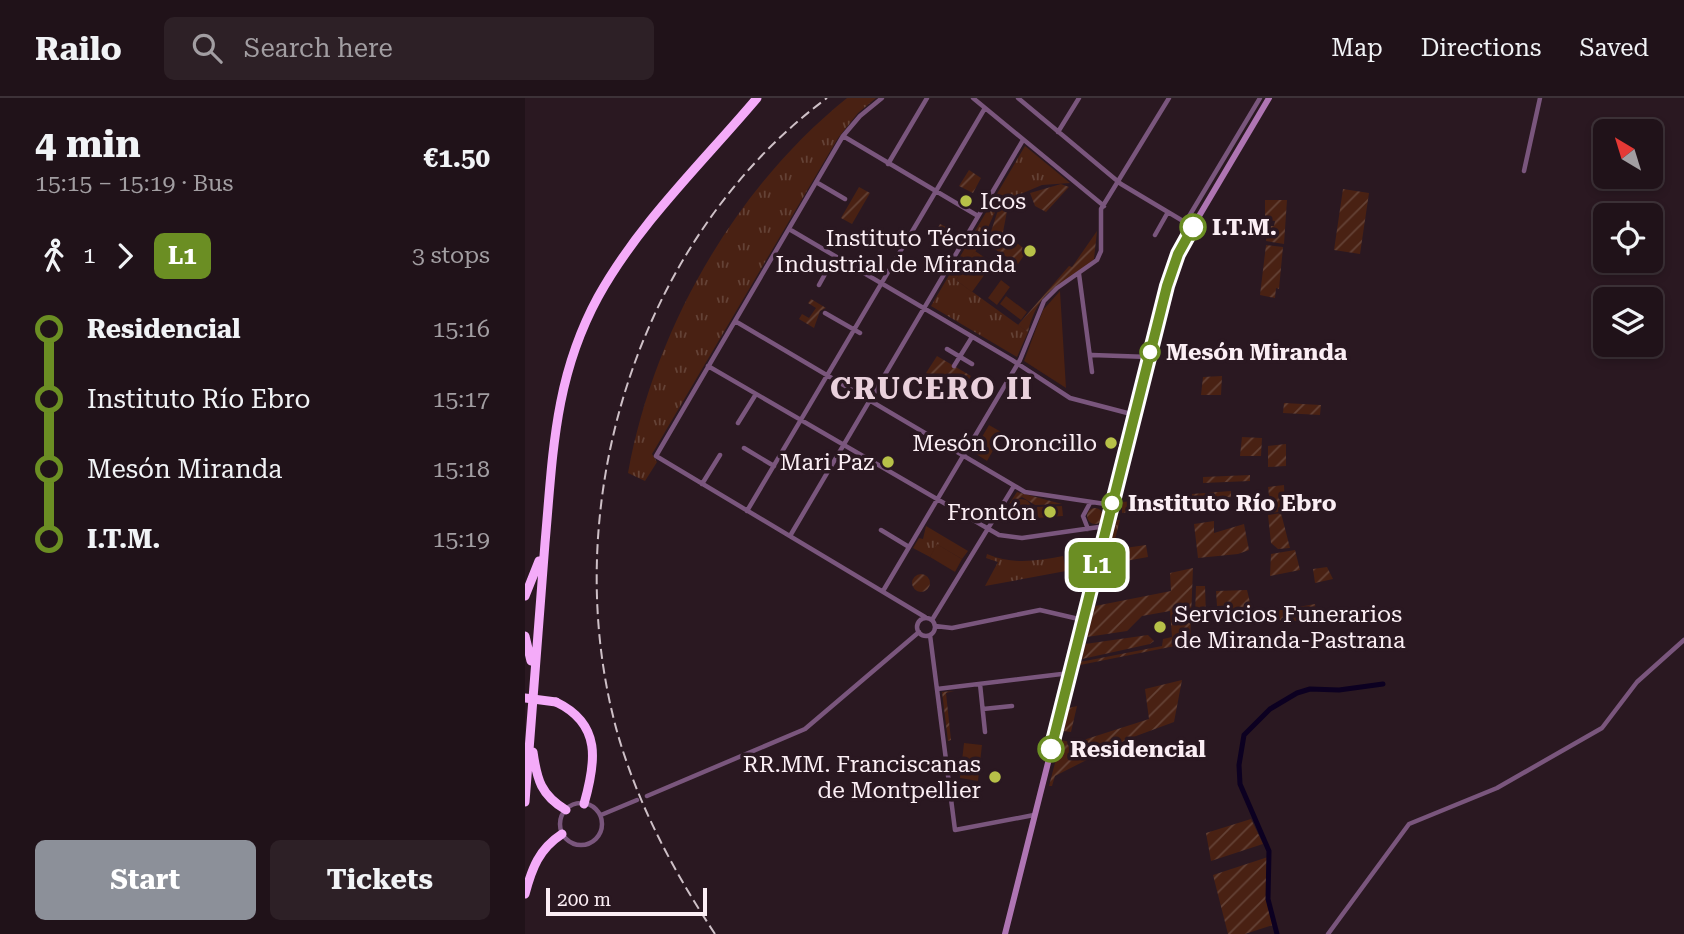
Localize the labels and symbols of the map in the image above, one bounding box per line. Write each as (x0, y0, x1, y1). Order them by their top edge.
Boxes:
north arrow (1593, 119, 1663, 189)
place label: Icos (980, 188, 1026, 215)
marker: Icos (958, 193, 974, 209)
marker: I.T.M. (1180, 214, 1206, 240)
place label: I.T.M. (1212, 214, 1277, 241)
place label: Instituto Técnico Industrial de Miranda (776, 225, 1017, 278)
marker: Instituto Técnico Industrial de Miranda (1022, 243, 1038, 259)
place label: Mesón Miranda (1166, 339, 1348, 366)
marker: Mesón Miranda (1140, 342, 1160, 362)
district label: CRUCERO II (830, 371, 1034, 406)
place label: Mesón Oroncillo (912, 430, 1097, 457)
marker: Mesón Oroncillo (1103, 435, 1119, 451)
place label: Mari Paz (780, 449, 874, 476)
marker: Mari Paz (880, 454, 896, 470)
place label: Instituto Río Ebro (1128, 490, 1337, 517)
marker: Instituto Río Ebro (1102, 493, 1122, 513)
place label: Frontón (947, 499, 1036, 526)
marker: Frontón (1042, 504, 1058, 520)
line badge: L1 (1065, 542, 1129, 588)
place label: Servicios Funerarios de Miranda-Pastrana (1174, 601, 1406, 654)
marker: Servicios Funerarios de Miranda-Pastrana (1152, 619, 1168, 635)
marker: Residencial (1038, 736, 1064, 762)
place label: Residencial (1070, 736, 1206, 763)
place label: RR.MM. Franciscanas de Montpellier (743, 751, 981, 804)
marker: RR.MM. Franciscanas de Montpellier (987, 769, 1003, 785)
scale bar (546, 885, 707, 917)

